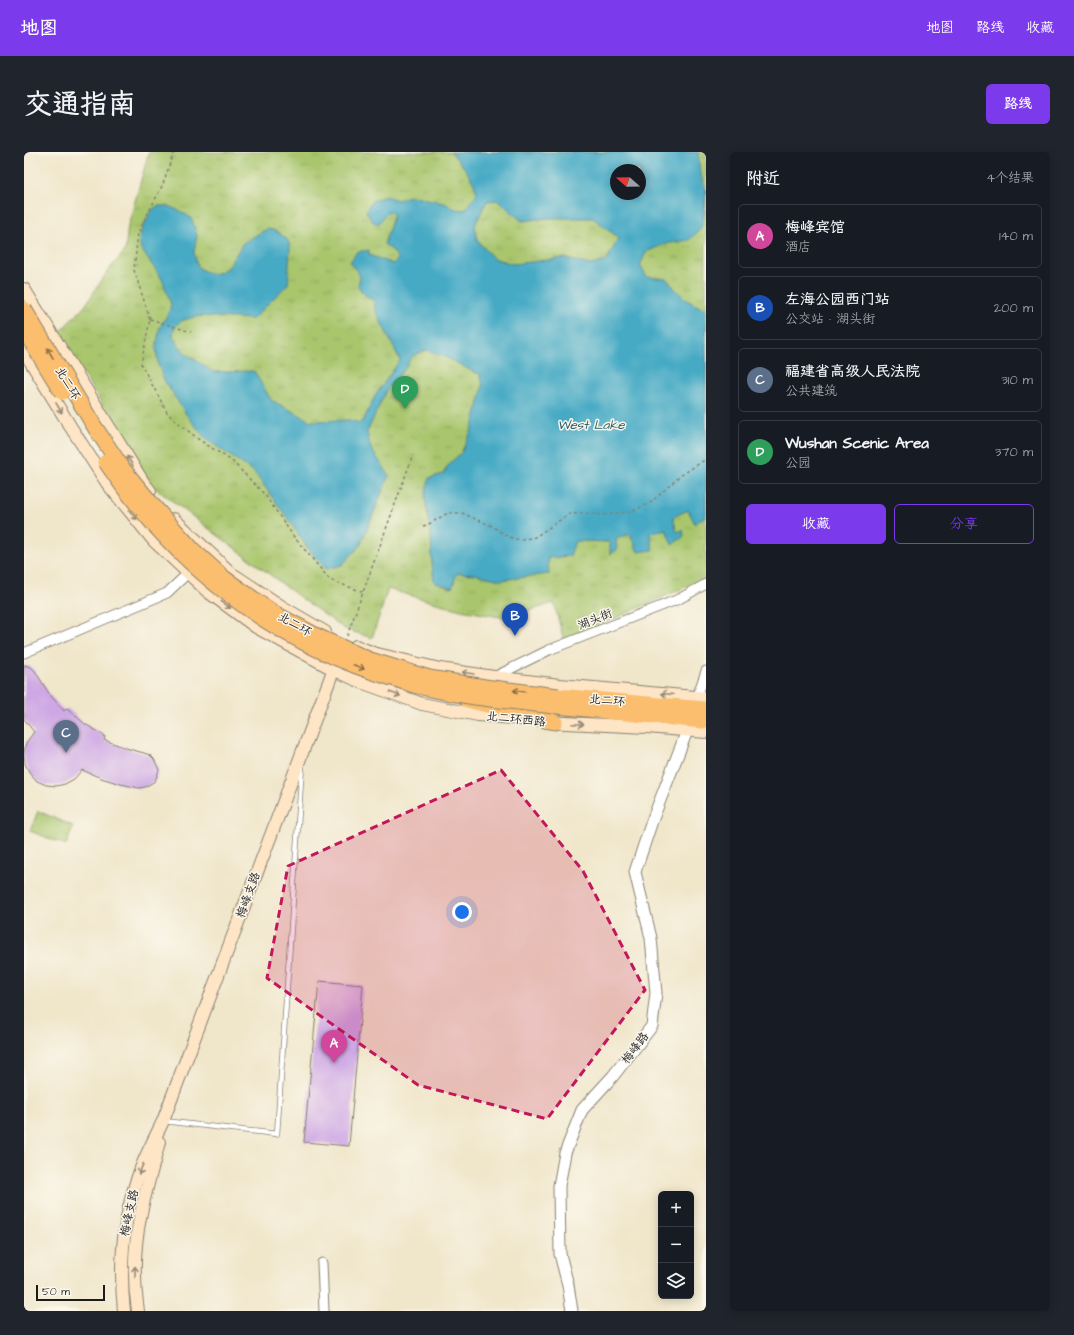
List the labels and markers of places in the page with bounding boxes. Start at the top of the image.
pin: D [392,376,418,409]
pin: B [502,603,528,636]
pin: C [53,720,79,753]
pin: A [321,1030,347,1063]

